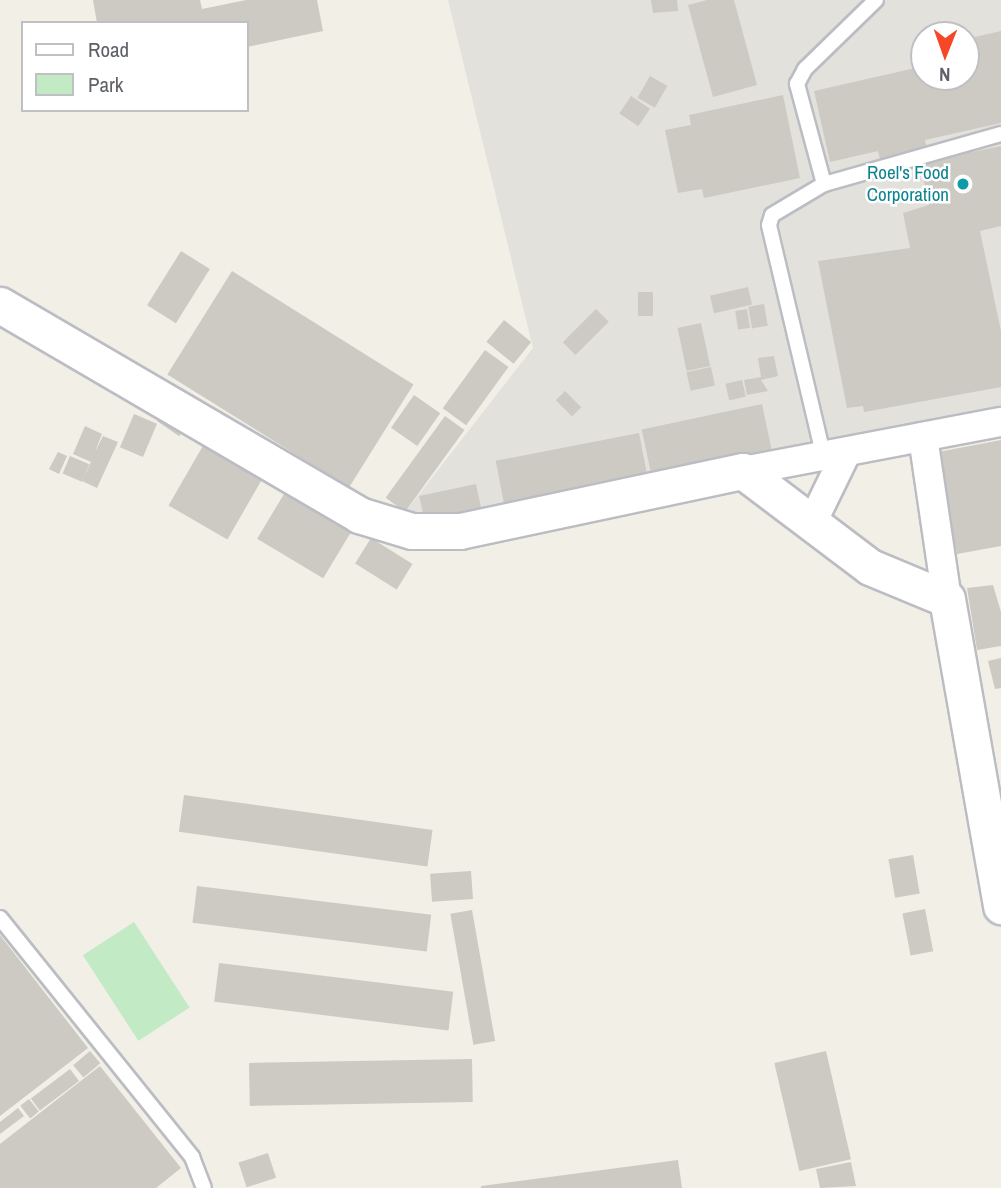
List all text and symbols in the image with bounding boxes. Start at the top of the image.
legend [21,21,248,112]
north arrow [910,21,980,91]
text: Road [88,35,129,64]
text: N [939,62,951,88]
text: Park [88,70,123,99]
place label: Roel's Food Corporation [867,162,949,206]
marker: Roel's Food Corporation [955,176,971,192]

